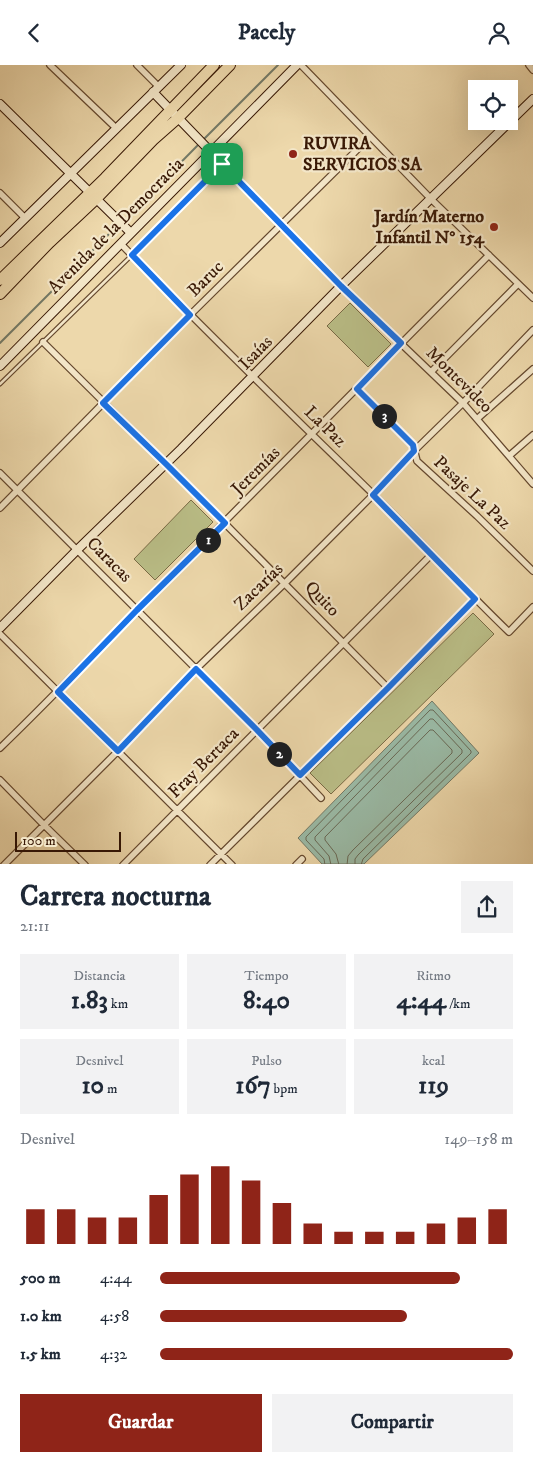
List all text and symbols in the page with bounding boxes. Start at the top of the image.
icon: back [20,19,48,47]
text: Pacely [238,19,295,46]
icon: person [485,19,513,47]
map controls [468,80,518,130]
button: locate [468,80,518,130]
place label: RUVIRA SERVICIOS SA [303,133,422,176]
pin [201,143,243,185]
marker: RUVIRA SERVICIOS SA [287,148,299,160]
icon: arrive [208,150,236,178]
street label: Avenida de la Democracia [43,153,189,299]
place label: Jardín Materno Infantil N° 154 [372,206,485,249]
marker: Jardín Materno Infantil N° 154 [488,221,500,233]
street label: Baruc [183,256,229,302]
street label: Isaías [234,331,278,375]
street label: Montevideo [421,342,497,418]
street label: La Paz [299,402,351,453]
pin: 3 [372,403,396,429]
text: 3 [382,407,387,425]
street label: Jeremías [225,442,285,502]
street label: Pasaje La Paz [429,452,515,535]
pin: 1 [196,527,220,553]
text: 1 [206,531,211,549]
street label: Caracas [82,533,136,587]
street label: Zacarías [230,558,288,616]
street label: Quito [300,577,344,622]
street label: Fray Bertaca [164,723,244,803]
pin: 2 [266,741,292,767]
text: 2 [276,745,283,763]
scale bar [15,829,121,853]
text: 100 m [22,832,56,850]
text: Carrera nocturna [20,879,211,914]
button: share [461,881,513,933]
text: 21:11 [20,916,50,936]
text: Distancia [73,967,126,985]
text: Tiempo [244,967,289,985]
text: Ritmo [416,967,451,985]
text: 1.83 [71,985,108,1016]
text: 8:40 [243,985,290,1016]
text: 4:44 [397,985,446,1016]
text: km [108,995,128,1013]
text: /km [446,995,470,1013]
text: Desnivel [76,1052,123,1070]
text: Pulso [251,1052,282,1070]
text: kcal [422,1052,445,1070]
text: 10 [81,1070,104,1101]
text: 167 [235,1070,271,1101]
text: 119 [418,1070,449,1101]
text: m [104,1080,118,1098]
text: bpm [271,1080,298,1098]
text: Desnivel [20,1129,75,1149]
text: 149–158 m [444,1129,513,1149]
text: 500 m [20,1268,61,1288]
text: 4:44 [100,1268,132,1288]
text: 1.0 km [20,1306,62,1326]
text: 4:58 [100,1306,129,1326]
text: 1.5 km [20,1344,61,1364]
text: 4:32 [100,1344,127,1364]
button: Guardar [20,1394,262,1452]
button: Compartir [272,1394,513,1452]

